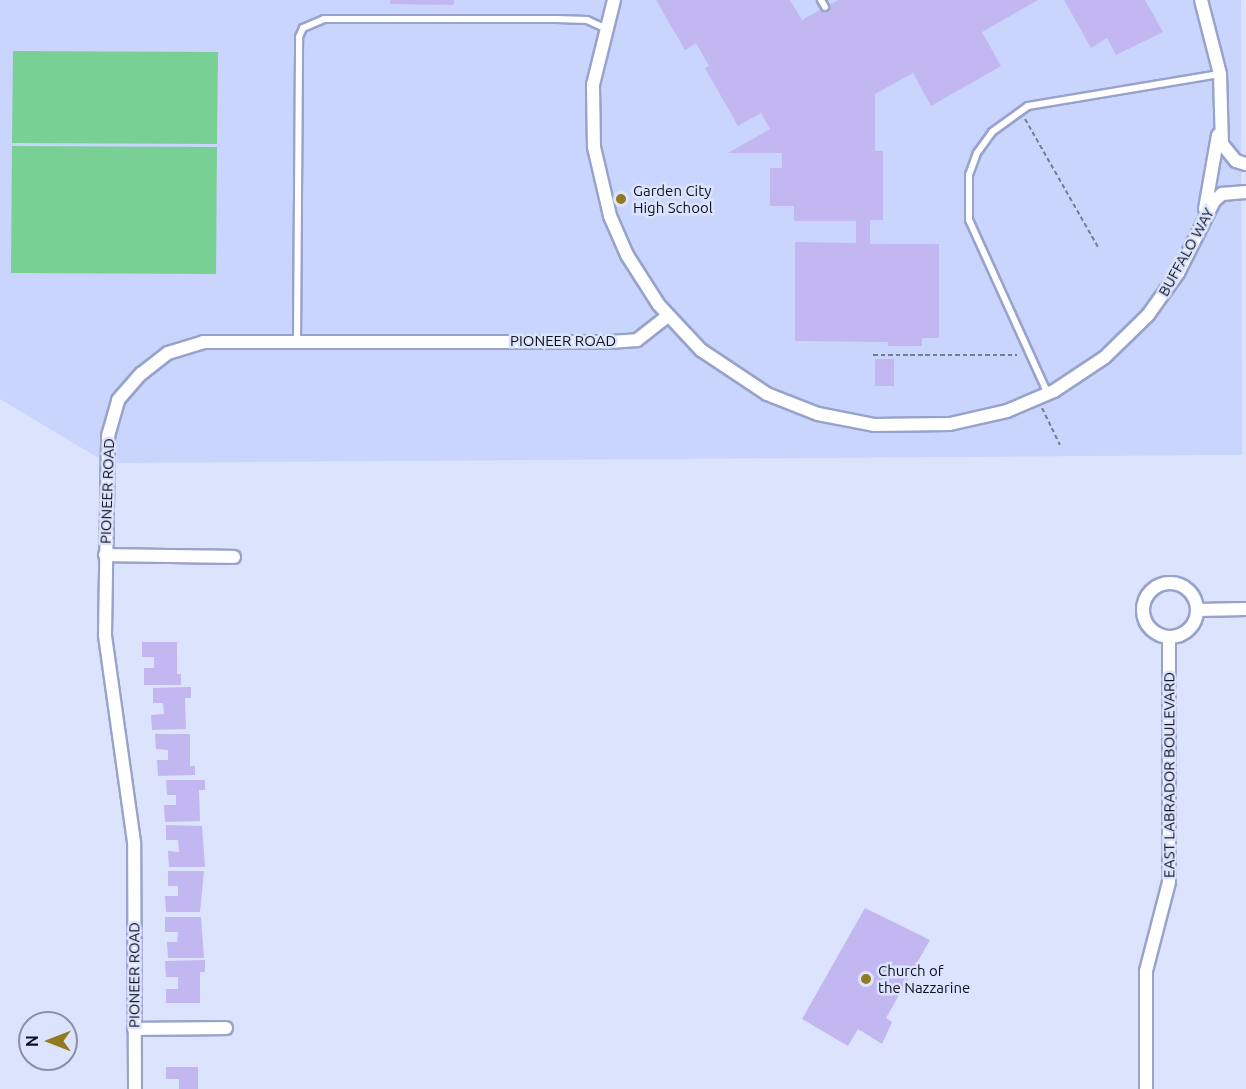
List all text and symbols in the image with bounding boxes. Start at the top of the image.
place label: Garden City High School [633,181,713,216]
marker: Garden City High School [614,192,628,206]
street label: BUFFALO WAY [1154,205,1218,299]
street label: PIONEER ROAD [510,332,616,350]
street label: PIONEER ROAD [96,438,118,544]
street label: EAST LABRADOR BOULEVARD [1160,672,1178,878]
street label: PIONEER ROAD [125,922,143,1028]
place label: Church of the Nazzarine [878,961,970,996]
marker: Church of the Nazzarine [859,972,873,986]
north arrow [18,1011,78,1071]
text: N [23,1035,41,1047]

